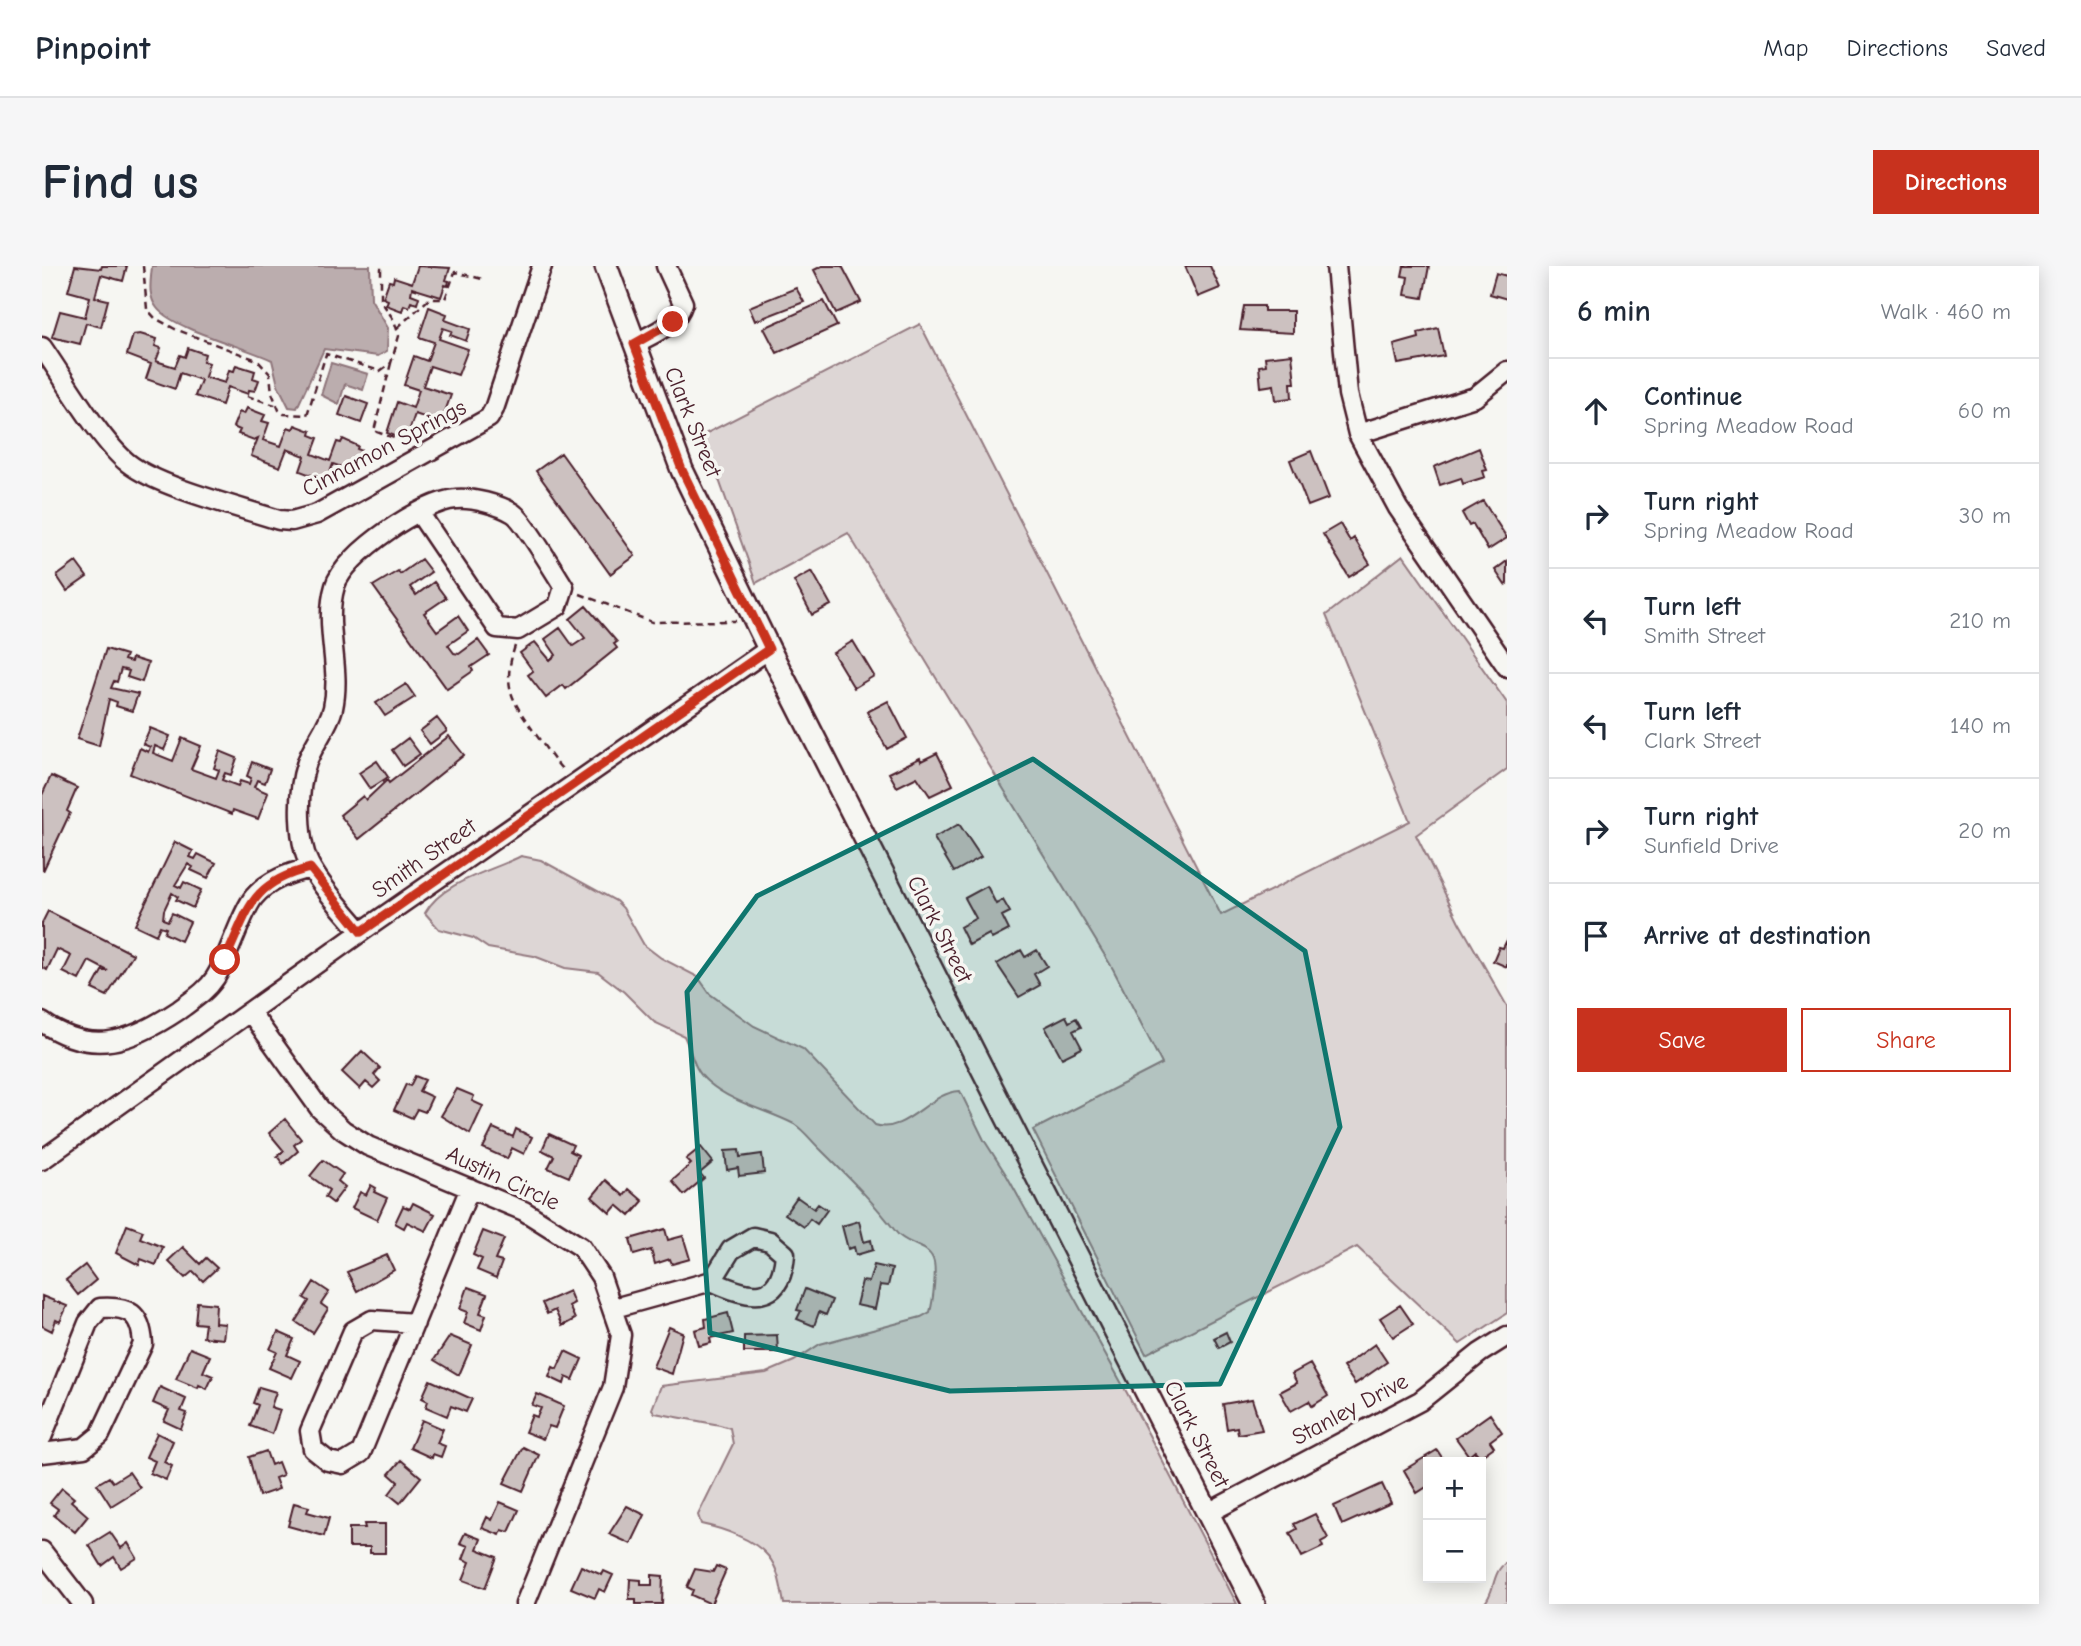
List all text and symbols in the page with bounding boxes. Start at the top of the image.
text: Pinpoint [35,29,150,67]
text: Map [1763,34,1809,62]
text: Directions [1847,34,1948,62]
text: Saved [1986,34,2046,62]
button: Directions [1873,150,2039,214]
text: Find us [42,154,198,210]
text: 6 min [1577,294,1651,329]
text: Walk · 460 m [1881,298,2011,325]
route end [657,306,688,337]
street label: Clark Street [659,363,728,482]
text: Continue [1644,382,1742,412]
icon: ahead [1577,392,1615,430]
street label: Cinnamon Springs [297,393,471,503]
text: 60 m [1958,397,2011,424]
text: Spring Meadow Road [1644,412,1854,439]
text: Turn right [1644,487,1758,517]
icon: right [1577,497,1615,535]
text: 30 m [1959,502,2011,529]
text: Spring Meadow Road [1644,517,1854,544]
text: Turn left [1644,592,1741,622]
icon: left [1577,602,1615,640]
text: 210 m [1949,607,2011,634]
text: Smith Street [1644,622,1765,649]
text: Turn left [1644,697,1741,727]
icon: left [1577,707,1615,745]
text: 140 m [1950,712,2011,739]
text: Clark Street [1644,727,1761,754]
text: Turn right [1644,802,1758,832]
street label: Smith Street [367,811,483,904]
icon: right [1577,812,1615,850]
text: 20 m [1958,817,2011,844]
text: Sunfield Drive [1644,832,1779,859]
street label: Clark Street [902,871,979,988]
icon: arrive [1577,917,1615,955]
text: Arrive at destination [1644,921,1871,951]
route start [209,944,240,975]
button: Save [1577,1008,1787,1072]
button: Share [1801,1008,2011,1072]
street label: Austin Circle [442,1140,564,1216]
street label: Stanley Drive [1287,1367,1413,1451]
street label: Clark Street [1159,1376,1236,1493]
map controls [1423,1457,1486,1583]
button: + [1423,1457,1486,1520]
button: − [1423,1520,1486,1583]

